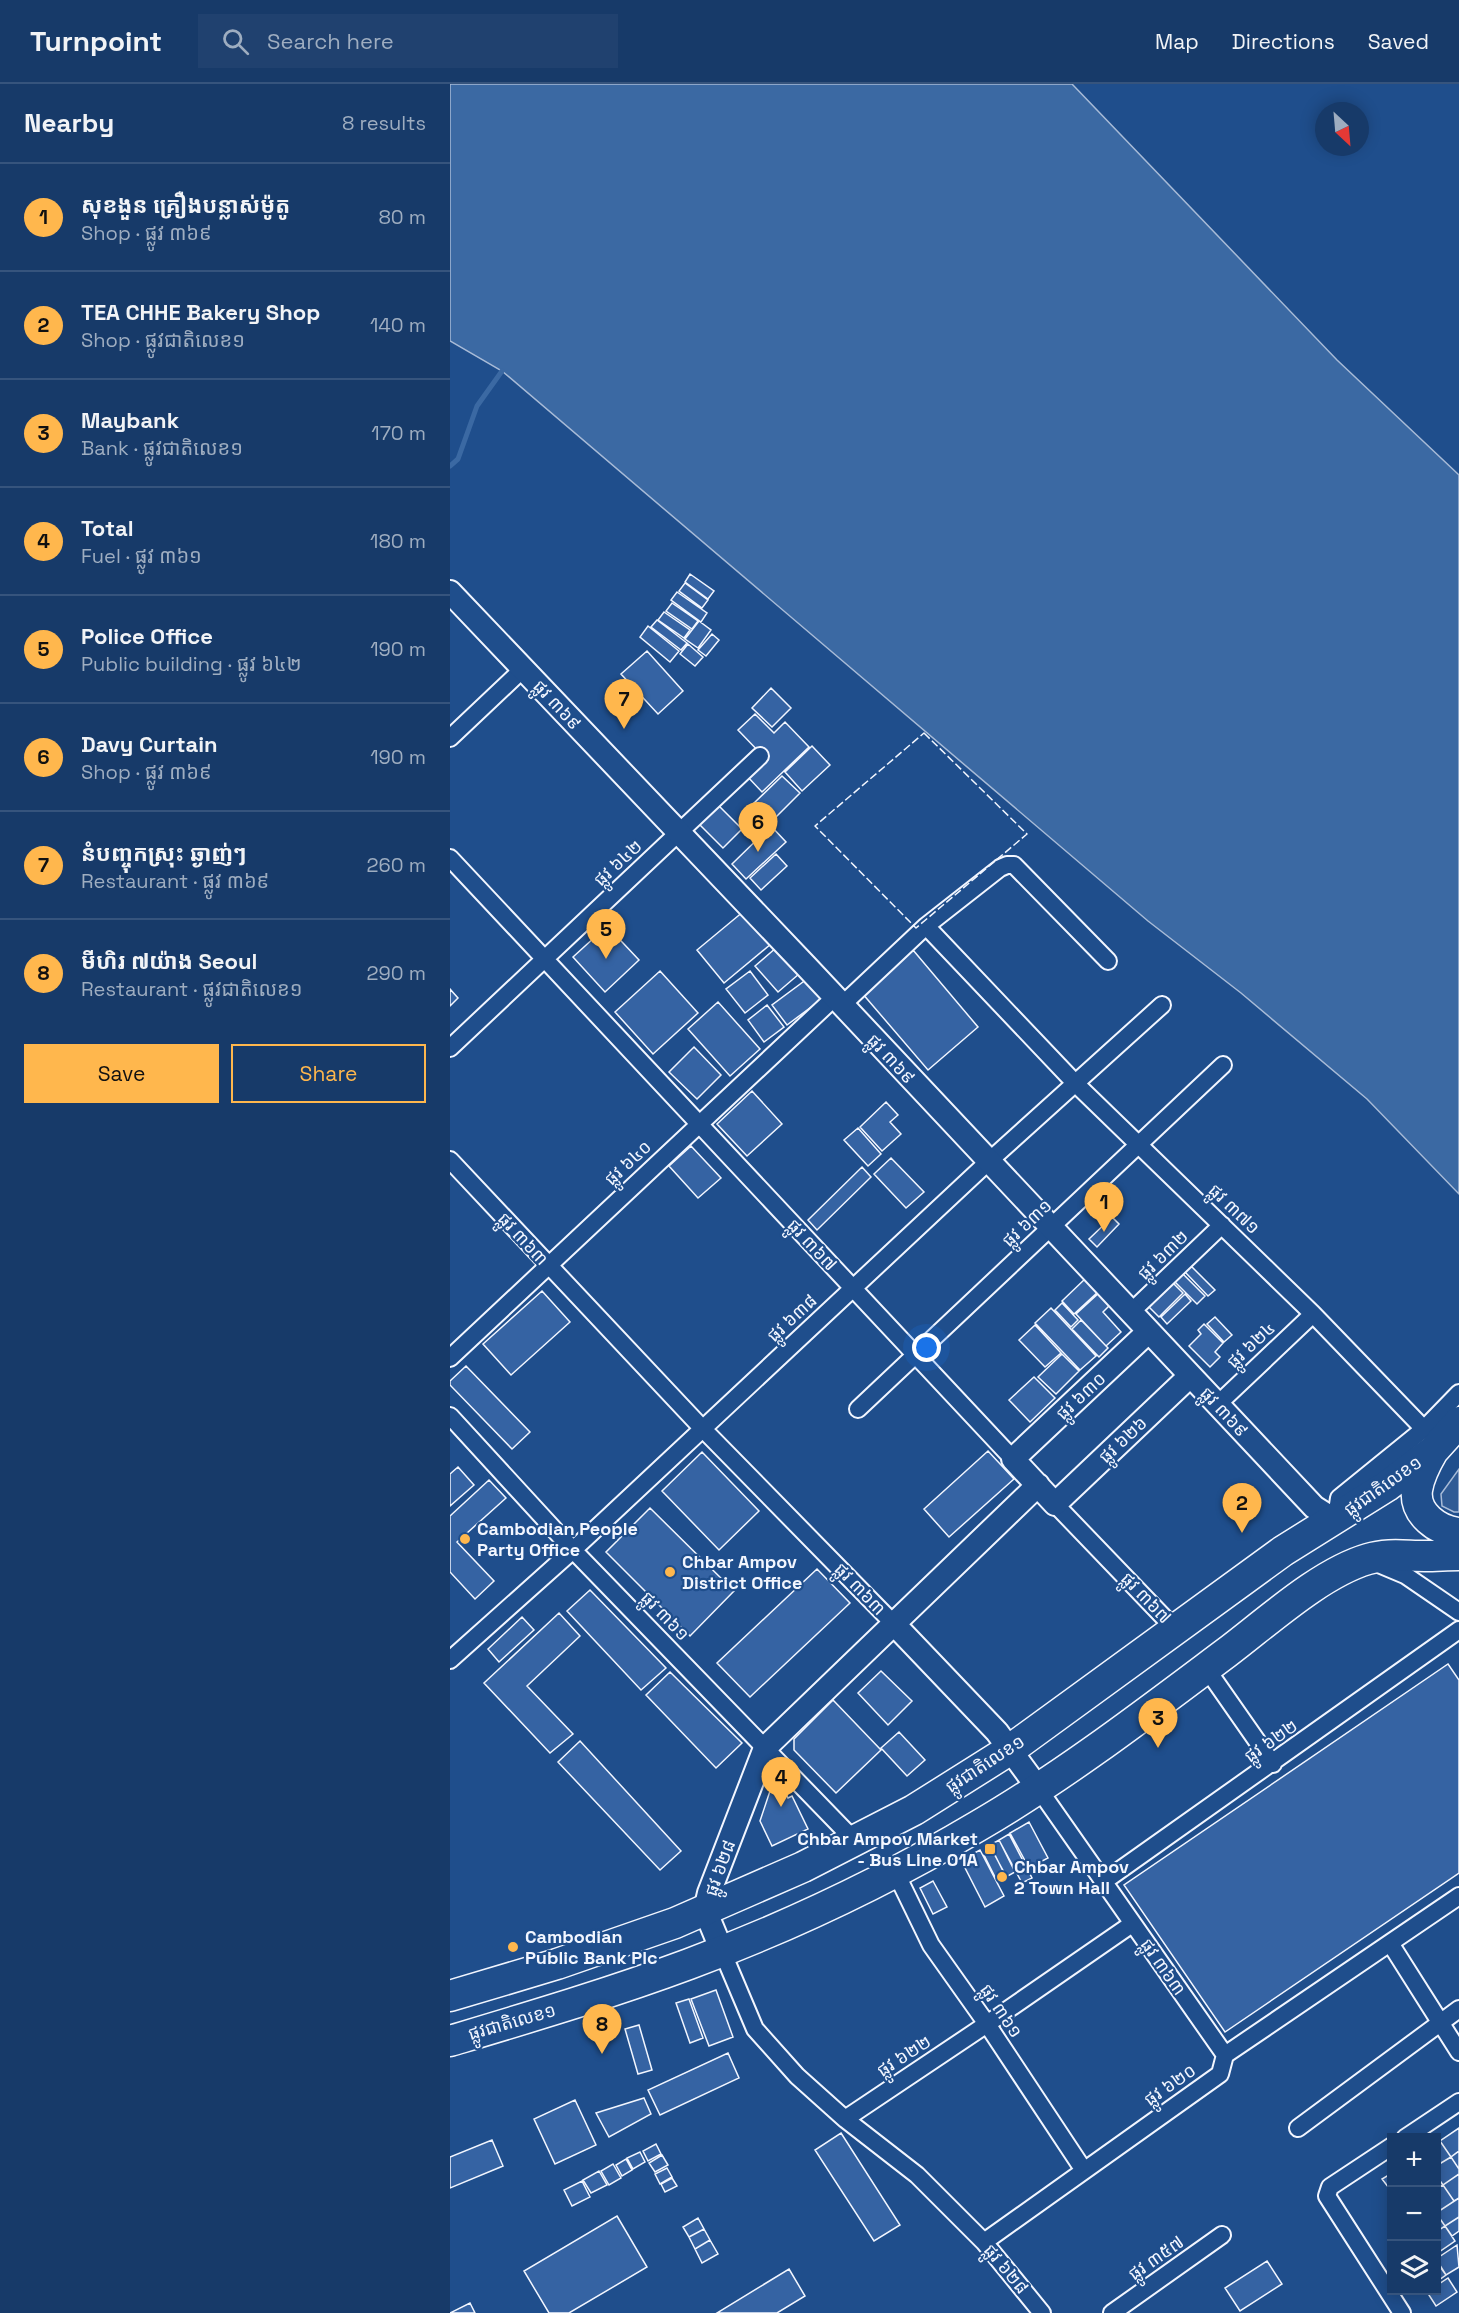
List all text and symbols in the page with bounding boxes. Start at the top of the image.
search box [198,14,618,68]
text: Turnpoint [30,23,162,59]
icon: search [219,25,252,58]
text: Search here [267,27,394,55]
text: Map [1155,28,1199,55]
text: Directions [1232,28,1335,55]
text: Saved [1368,28,1429,55]
north arrow [1315,102,1369,156]
text: Nearby [24,106,114,140]
text: 8 results [342,110,426,136]
text: សុខងួន គ្រឿងបន្លាស់ម៉ូតូ [81,191,290,219]
text: 1 [39,204,48,230]
text: 80 m [378,204,426,230]
text: Shop · ផ្លូវ ៣៦៩ [81,220,212,246]
text: TEA CHHE Bakery Shop [81,298,320,326]
text: 2 [38,312,49,338]
text: 140 m [370,312,426,338]
text: Shop · ផ្លូវជាតិលេខ១ [81,327,245,353]
text: Maybank [81,406,179,434]
text: 3 [37,420,50,446]
text: 170 m [371,420,426,446]
text: Bank · ផ្លូវជាតិលេខ១ [81,435,243,461]
text: Total [81,514,134,542]
text: 4 [37,528,50,554]
text: 180 m [370,528,426,554]
text: Fuel · ផ្លូវ ៣៦១ [81,543,202,569]
text: Police Office [81,622,213,650]
text: 5 [38,636,50,662]
text: 190 m [370,636,426,662]
text: Public building · ផ្លូវ ៦៤២ [81,651,302,677]
street label: ផ្លូវ ៣៦៩ [524,675,586,738]
pin: 7 [604,680,644,729]
text: Davy Curtain [81,730,218,758]
text: 6 [37,744,50,770]
text: 190 m [370,744,426,770]
text: Shop · ផ្លូវ ៣៦៩ [81,759,212,785]
pin: 6 [738,802,778,852]
street label: ផ្លូវ ៦៤២ [588,834,650,895]
text: នំបញ្ចុកស្រុះ ឆ្ងាញ់ៗ [81,839,246,867]
text: 7 [38,852,49,878]
text: 260 m [367,852,426,878]
text: Restaurant · ផ្លូវ ៣៦៩ [81,868,269,894]
pin: 5 [586,910,626,959]
text: មីហិរ ៧យ៉ាង Seoul [81,947,257,975]
text: 8 [38,960,50,986]
text: 290 m [367,960,426,986]
text: Restaurant · ផ្លូវជាតិលេខ១ [81,976,302,1002]
street label: ផ្លូវ ៣៦៩ [858,1029,920,1092]
button: Save [24,1044,219,1103]
button: Share [231,1044,426,1103]
street label: ផ្លូវ ៦៤០ [599,1135,660,1194]
street label: ផ្លូវ ៣៧១ [1200,1179,1265,1243]
pin: 1 [1084,1182,1124,1232]
street label: ផ្លូវ ៦៣១ [997,1194,1060,1256]
street label: ផ្លូវ ៣៦៣ [489,1207,554,1274]
street label: ផ្លូវ ៣៦៧ [779,1214,842,1279]
street label: ផ្លូវ ៦៣២ [1132,1225,1197,1288]
street label: ផ្លូវ ៦៣៨ [762,1289,825,1351]
street label: ផ្លូវ ៦២៤ [1221,1316,1283,1377]
your location [912,1333,941,1362]
street label: ផ្លូវ ៦៣០ [1051,1367,1114,1429]
street label: ផ្លូវ ៣៦៩ [1191,1382,1253,1445]
street label: ផ្លូវ ៦២៦ [1093,1411,1155,1472]
street label: ផ្លូវជាតិលេខ១ [1339,1450,1429,1525]
pin: 2 [1222,1484,1262,1533]
place label: Cambodian People Party Office [477,1517,638,1561]
marker: Cambodian People Party Office [458,1532,472,1546]
place label: Chbar Ampov District Office [682,1550,802,1594]
street label: ផ្លូវ ៣៦៣ [826,1558,891,1623]
marker: Chbar Ampov District Office [663,1565,677,1579]
street label: ផ្លូវ ៣៦៧ [1112,1567,1176,1632]
street label: ផ្លូវ ៣៦១ [632,1586,695,1649]
pin: 3 [1138,1698,1178,1748]
street label: ផ្លូវ ៦២២ [1239,1714,1305,1772]
street label: ផ្លូវជាតិលេខ១ [941,1729,1032,1802]
pin: 4 [762,1758,800,1807]
place label: Chbar Ampov Market - Bus Line 01A [797,1827,979,1871]
street label: ផ្លូវ ៦២៨ [699,1836,745,1901]
marker: Chbar Ampov Market - Bus Line 01A [983,1842,997,1856]
place label: Chbar Ampov 2 Town Hall [1014,1855,1129,1899]
marker: Chbar Ampov 2 Town Hall [995,1870,1009,1884]
place label: Cambodian Public Bank Plc [525,1925,658,1969]
street label: ផ្លូវ ៣៦៣ [1131,1934,1191,2003]
marker: Cambodian Public Bank Plc [506,1940,520,1954]
street label: ផ្លូវ ៣៦១ [971,1979,1028,2045]
street label: ផ្លូវជាតិលេខ១ [465,1998,560,2050]
pin: 8 [582,2004,622,2054]
street label: ផ្លូវ ៦២២ [872,2029,938,2086]
street label: ផ្លូវ ៦២០ [1139,2058,1203,2115]
map controls [1387,2133,1441,2295]
button: + [1387,2133,1441,2187]
button: − [1387,2187,1441,2241]
street label: ផ្លូវ ៣៥៧ [1123,2230,1191,2289]
street label: ផ្លូវ ៦២៨ [975,2239,1034,2302]
button: layers [1387,2241,1441,2295]

